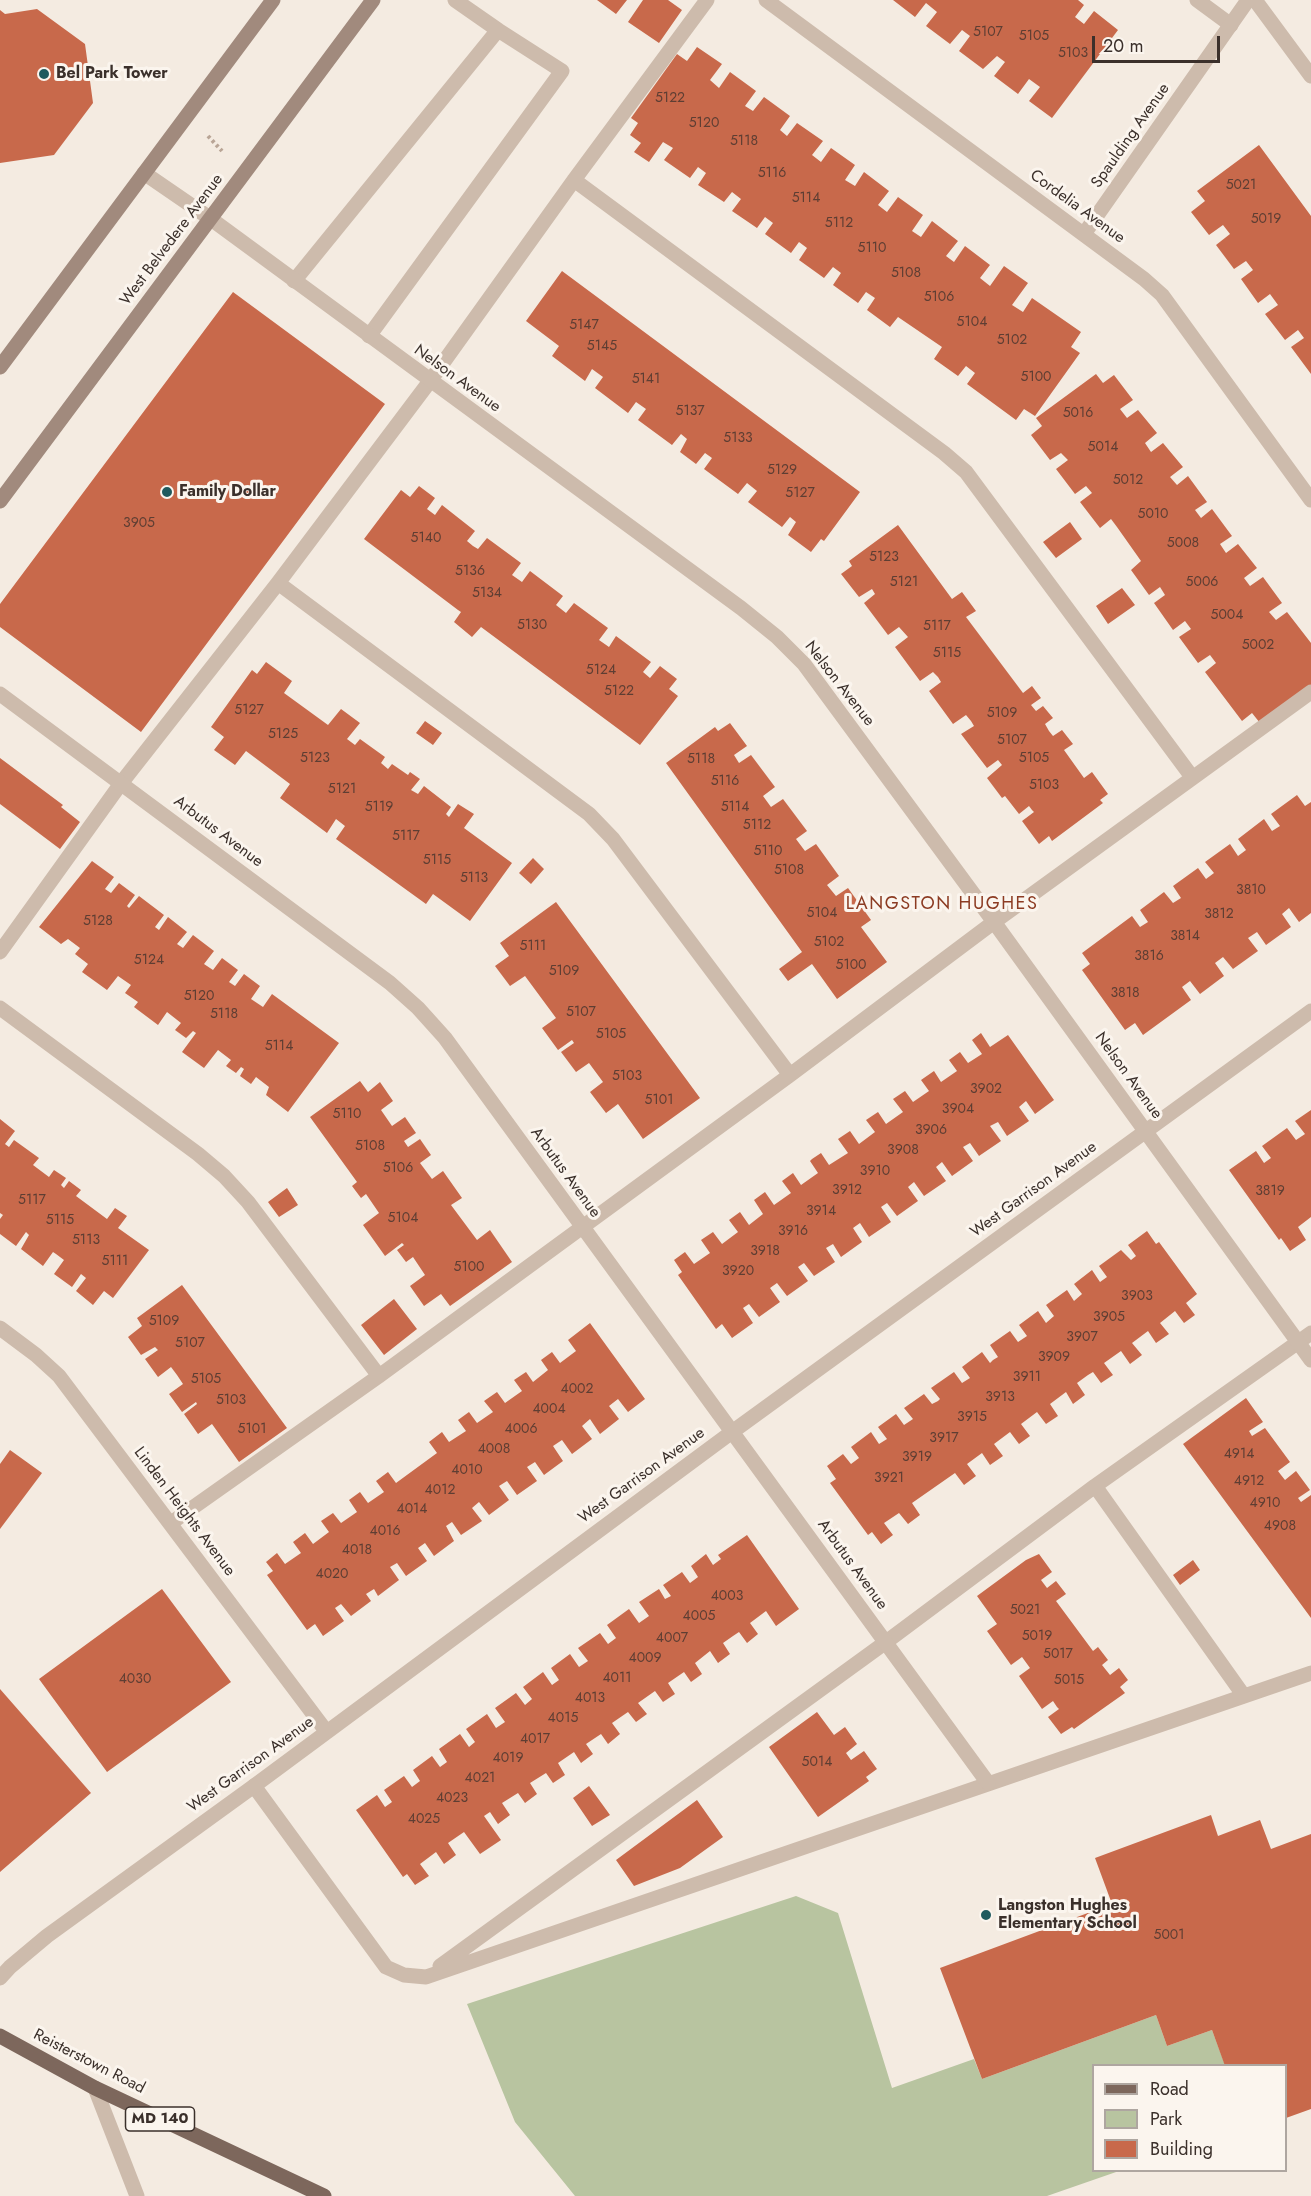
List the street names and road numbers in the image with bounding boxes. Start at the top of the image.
street label: Spaulding Avenue [1088,80,1174,192]
street label: Cordelia Avenue [1026,166,1128,248]
street label: West Belvedere Avenue [116,171,228,309]
street label: Nelson Avenue [410,341,504,417]
street label: Nelson Avenue [800,638,878,730]
street label: Arbutus Avenue [170,792,266,872]
street label: Nelson Avenue [1090,1029,1166,1123]
street label: Arbutus Avenue [526,1124,604,1222]
street label: West Garrison Avenue [967,1138,1101,1242]
street label: West Garrison Avenue [575,1424,709,1528]
street label: Linden Heights Avenue [129,1444,239,1580]
street label: Arbutus Avenue [813,1516,891,1614]
street label: West Garrison Avenue [184,1713,318,1817]
street label: Reisterstown Road [30,2026,148,2098]
road number: MD 140 [126,2107,195,2131]

